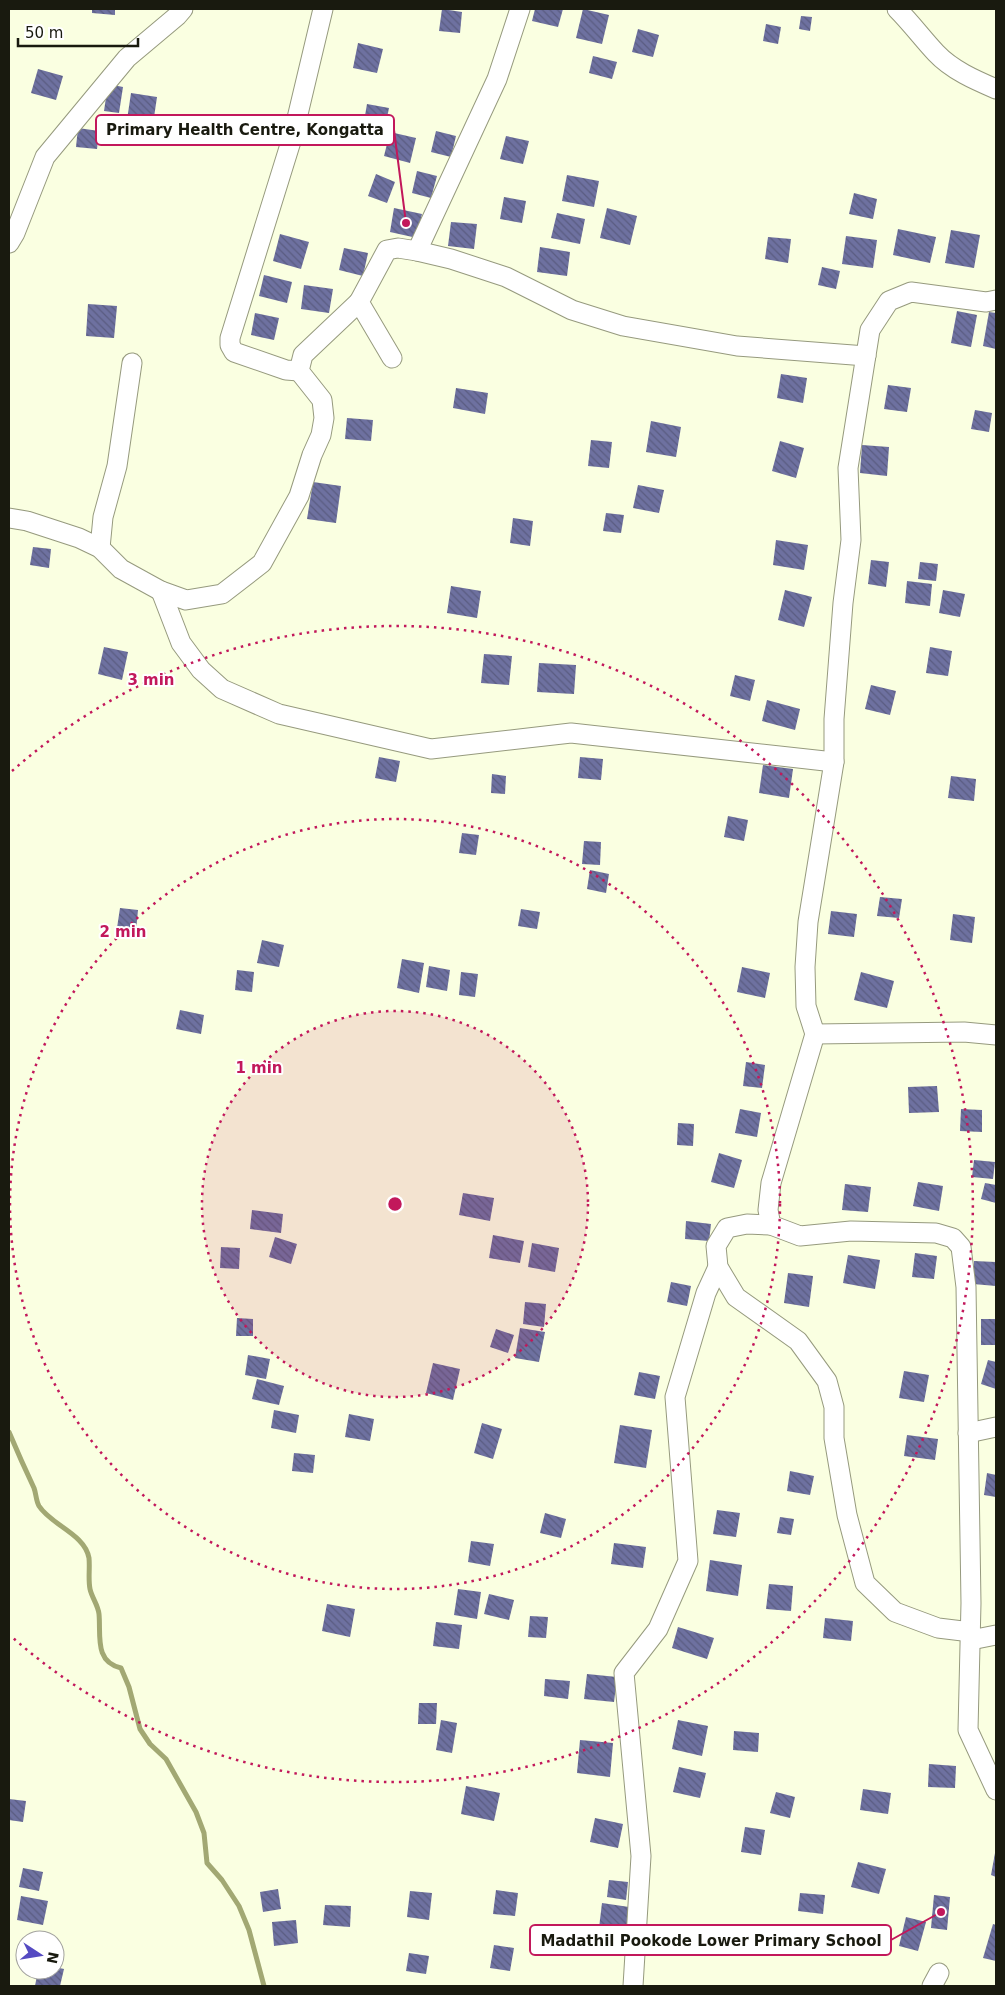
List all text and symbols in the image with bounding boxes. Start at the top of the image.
scale bar [18,15,138,47]
text: 50 m [25,24,63,42]
callout: Primary Health Centre, Kongatta [96,115,394,145]
text: Primary Health Centre, Kongatta [106,121,384,139]
text: 3 min [127,671,175,689]
text: 2 min [99,923,147,941]
text: 1 min [235,1059,283,1077]
centre of rings [386,1195,404,1213]
callout: Madathil Pookode Lower Primary School [530,1925,891,1955]
north arrow [15,1930,65,1980]
text: Madathil Pookode Lower Primary School [540,1932,882,1950]
text: N [44,1950,62,1965]

